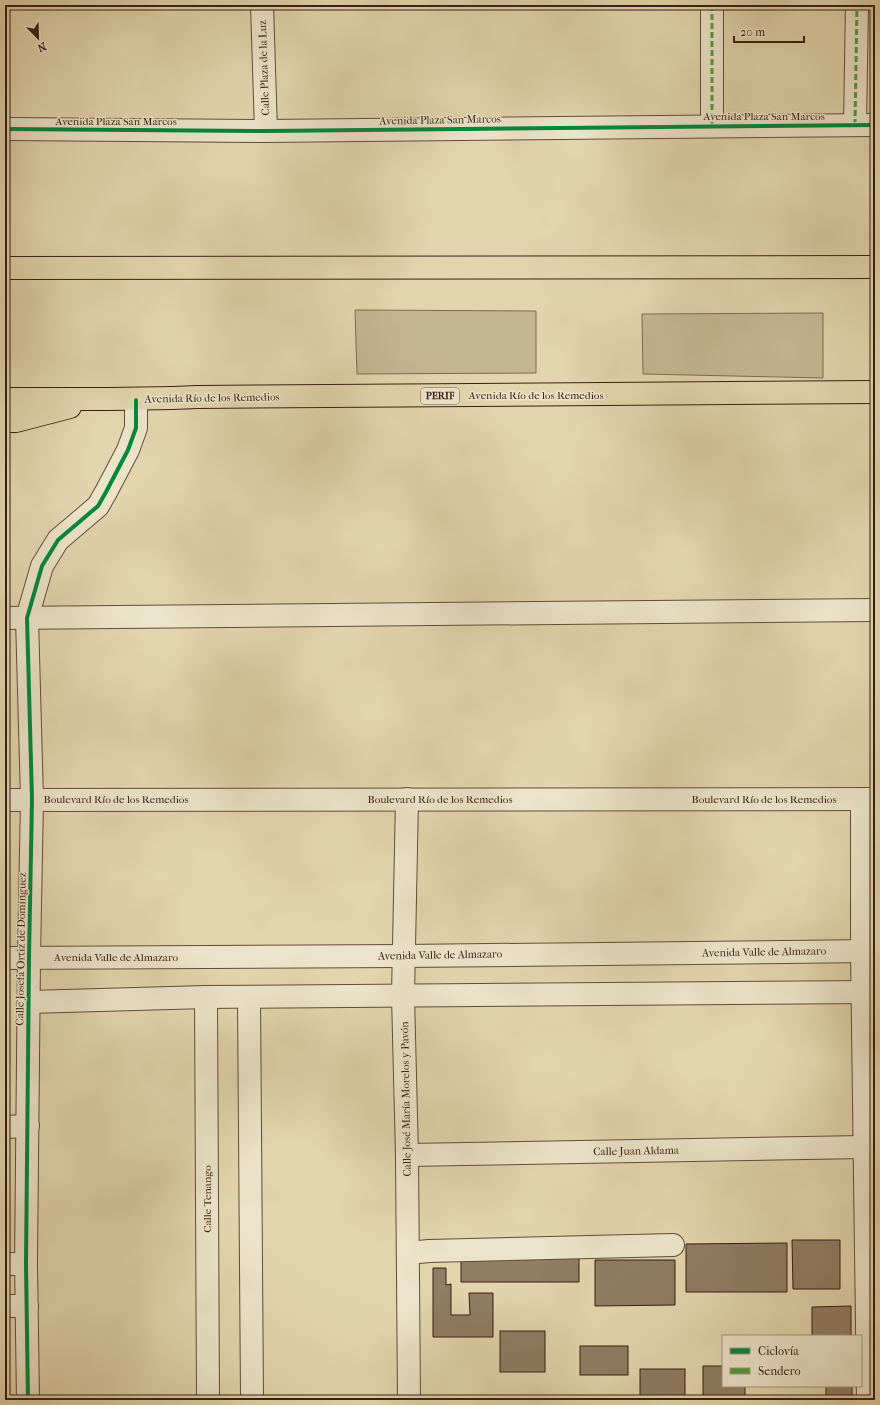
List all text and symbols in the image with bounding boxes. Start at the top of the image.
north arrow [18,18,58,58]
scale bar [734,18,804,44]
street label: Calle Plaza de la Luz [256,20,272,116]
text: 20 m [740,25,765,39]
text: N [35,39,48,55]
street label: Avenida Plaza San Marcos [702,110,825,123]
street label: Avenida Plaza San Marcos [378,112,501,128]
street label: Avenida Plaza San Marcos [54,115,177,128]
road number: PERIF [421,388,459,404]
street label: Avenida Río de los Remedios [467,389,604,402]
street label: Avenida Río de los Remedios [143,390,280,406]
street label: Boulevard Río de los Remedios [44,793,188,806]
street label: Boulevard Río de los Remedios [368,793,512,806]
street label: Boulevard Río de los Remedios [692,793,836,806]
street label: Calle Josefa Ortiz de Domínguez [13,872,29,1026]
street label: Avenida Valle de Almazaro [701,944,827,960]
street label: Avenida Valle de Almazaro [377,947,503,963]
street label: Avenida Valle de Almazaro [53,951,179,964]
street label: Calle José María Morelos y Pavón [398,1021,414,1177]
street label: Calle Juan Aldama [593,1144,680,1158]
street label: Calle Tenango [201,1165,214,1233]
legend [722,1335,862,1387]
text: Ciclovía [758,1344,799,1358]
text: Sendero [758,1364,801,1378]

